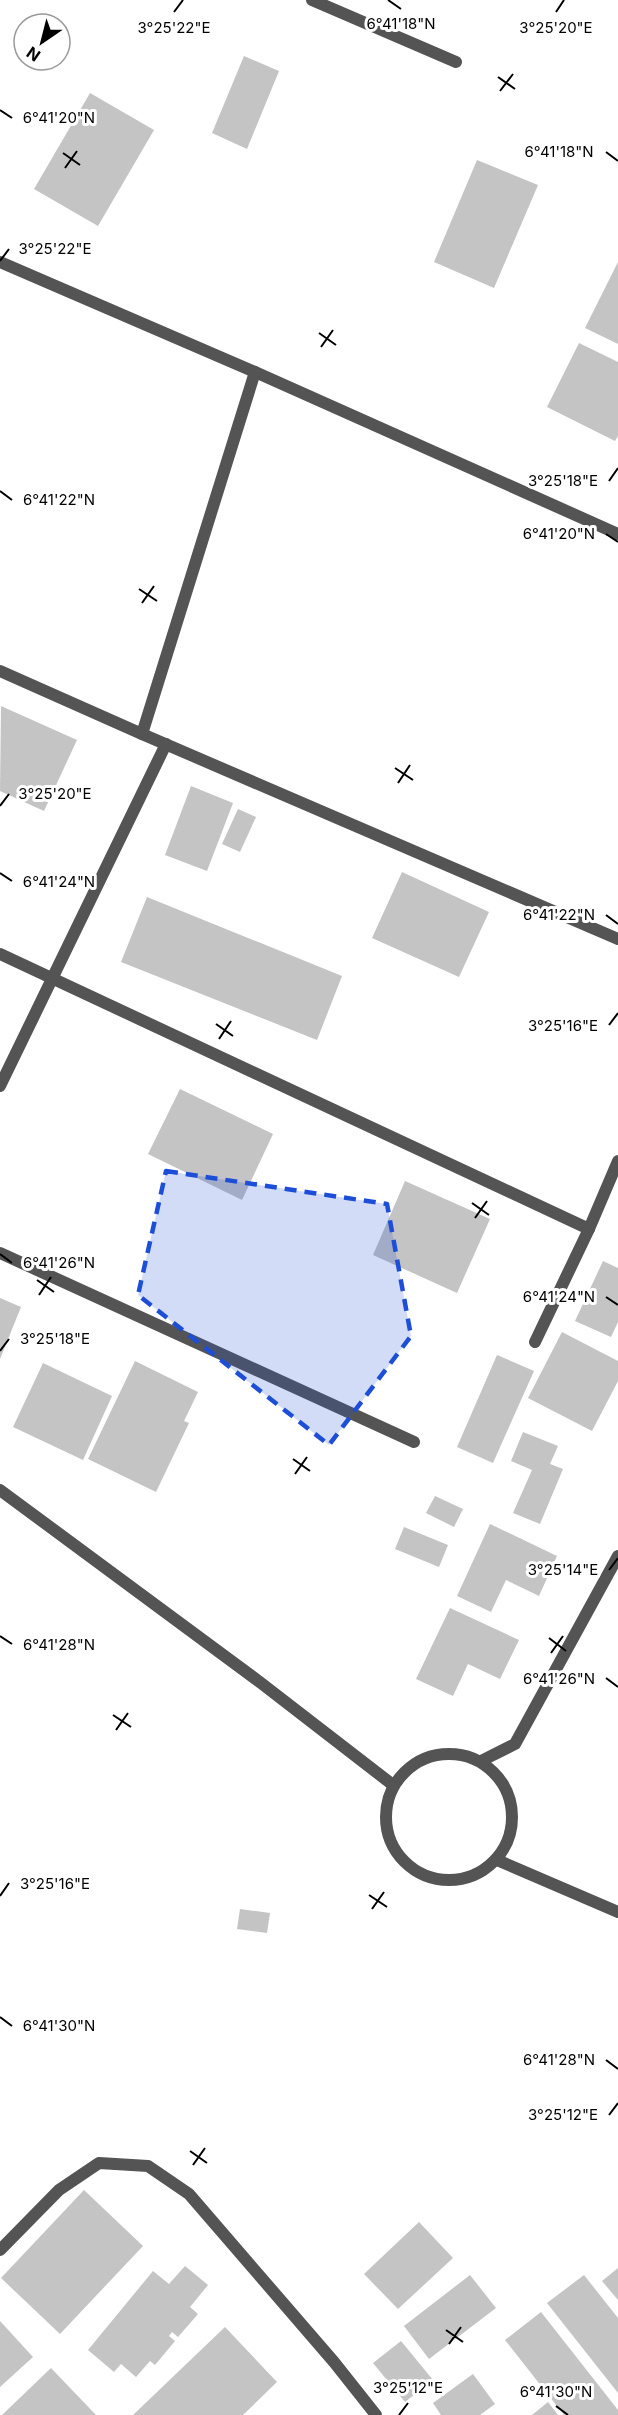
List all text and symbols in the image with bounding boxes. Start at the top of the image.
north arrow [12,12,72,72]
text: 6°41'18"N [366,14,436,33]
text: 3°25'22"E [138,18,210,37]
text: 3°25'20"E [519,18,593,37]
text: N [23,43,44,66]
text: 6°41'20"N [23,108,95,127]
text: 6°41'18"N [524,142,594,161]
text: 3°25'22"E [19,239,91,258]
text: 3°25'18"E [528,471,598,490]
text: 6°41'22"N [23,490,95,509]
text: 6°41'20"N [523,524,595,543]
text: 3°25'20"E [18,784,92,803]
text: 6°41'24"N [23,872,95,891]
text: 6°41'22"N [523,905,595,924]
text: 3°25'16"E [528,1016,598,1035]
text: 6°41'26"N [23,1253,95,1272]
text: 6°41'24"N [523,1287,595,1306]
text: 3°25'18"E [20,1329,90,1348]
text: 3°25'14"E [528,1560,598,1579]
text: 6°41'28"N [23,1635,95,1654]
text: 6°41'26"N [523,1669,595,1688]
text: 3°25'16"E [20,1874,90,1893]
text: 6°41'30"N [23,2016,95,2035]
text: 6°41'28"N [523,2050,595,2069]
text: 3°25'12"E [528,2105,598,2124]
text: 3°25'12"E [373,2378,443,2397]
text: 6°41'30"N [520,2382,592,2401]

